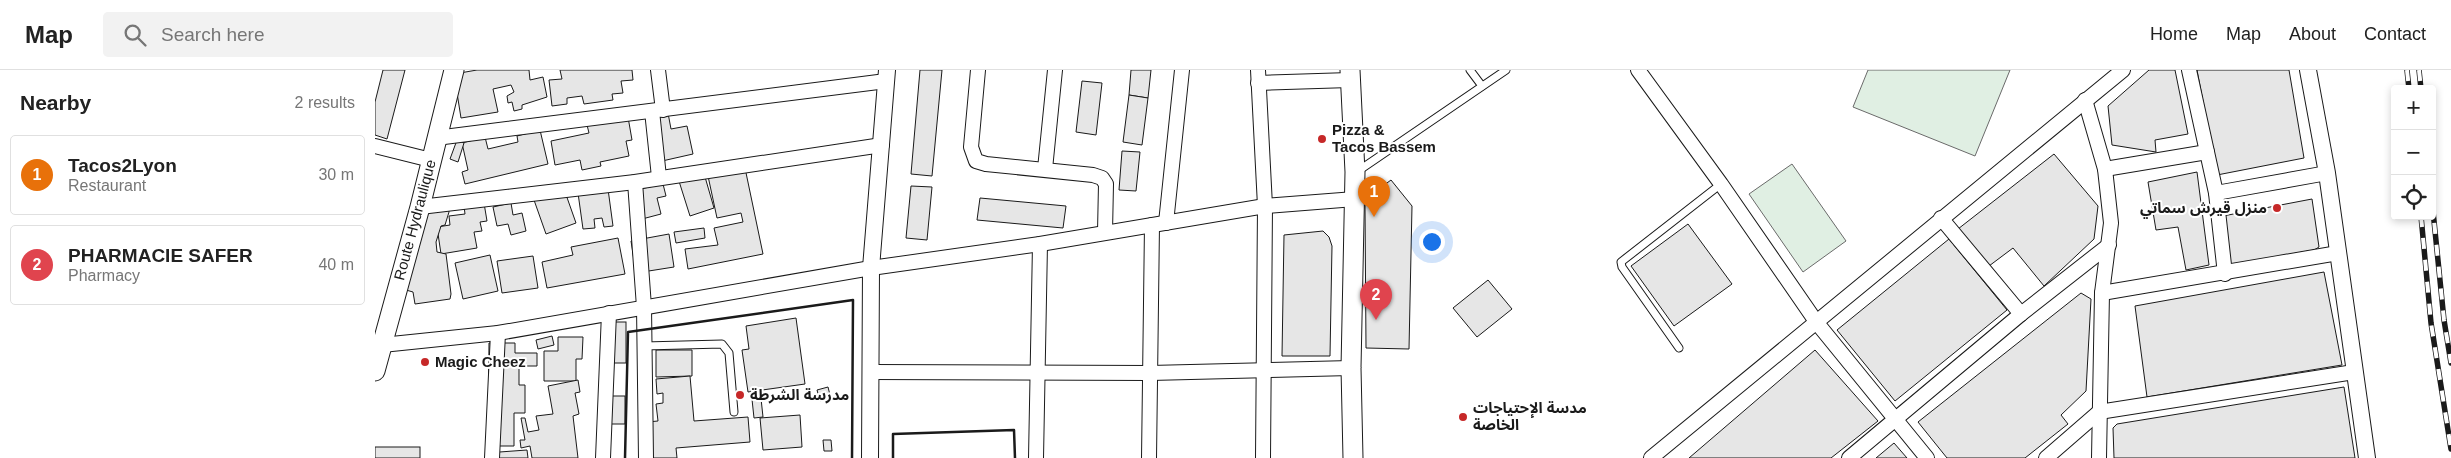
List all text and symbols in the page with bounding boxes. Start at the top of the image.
search box [103,12,453,57]
text: Map [25,21,73,48]
icon: search [121,21,149,49]
text: Search here [161,24,265,45]
text: Home [2150,24,2198,44]
text: Map [2226,24,2261,44]
text: About [2289,24,2336,44]
text: Contact [2364,24,2426,44]
map controls [2391,85,2436,220]
button: + [2391,85,2436,130]
text: Nearby [20,91,91,114]
text: 2 results [295,94,355,111]
place label: Pizza & Tacos Bassem [1332,121,1436,155]
button: − [2391,130,2436,175]
marker: Pizza & Tacos Bassem [1316,133,1328,145]
text: Tacos2Lyon [68,155,177,176]
street label: Route Hydraulique [390,158,439,282]
text: 1 [33,166,41,183]
text: 30 m [318,166,354,183]
button: locate [2391,175,2436,220]
pin: 1 [1358,176,1390,217]
text: Restaurant [68,177,146,194]
place label: منزل قيرش سماتي [2140,199,2267,219]
marker: منزل قيرش سماتي [2271,202,2283,214]
your location [1419,229,1445,255]
text: PHARMACIE SAFER [68,245,253,266]
text: 2 [33,256,41,273]
text: 40 m [318,256,354,273]
text: Pharmacy [68,267,140,284]
pin: 2 [1360,279,1392,320]
place label: Magic Cheez [435,353,526,370]
marker: Magic Cheez [419,356,431,368]
place label: مدرسة الشرطة [750,386,849,404]
marker: مدرسة الشرطة [734,389,746,401]
place label: مدسة الإحتياجات الخاصة [1473,399,1587,433]
marker: مدسة الإحتياجات الخاصة [1457,411,1469,423]

